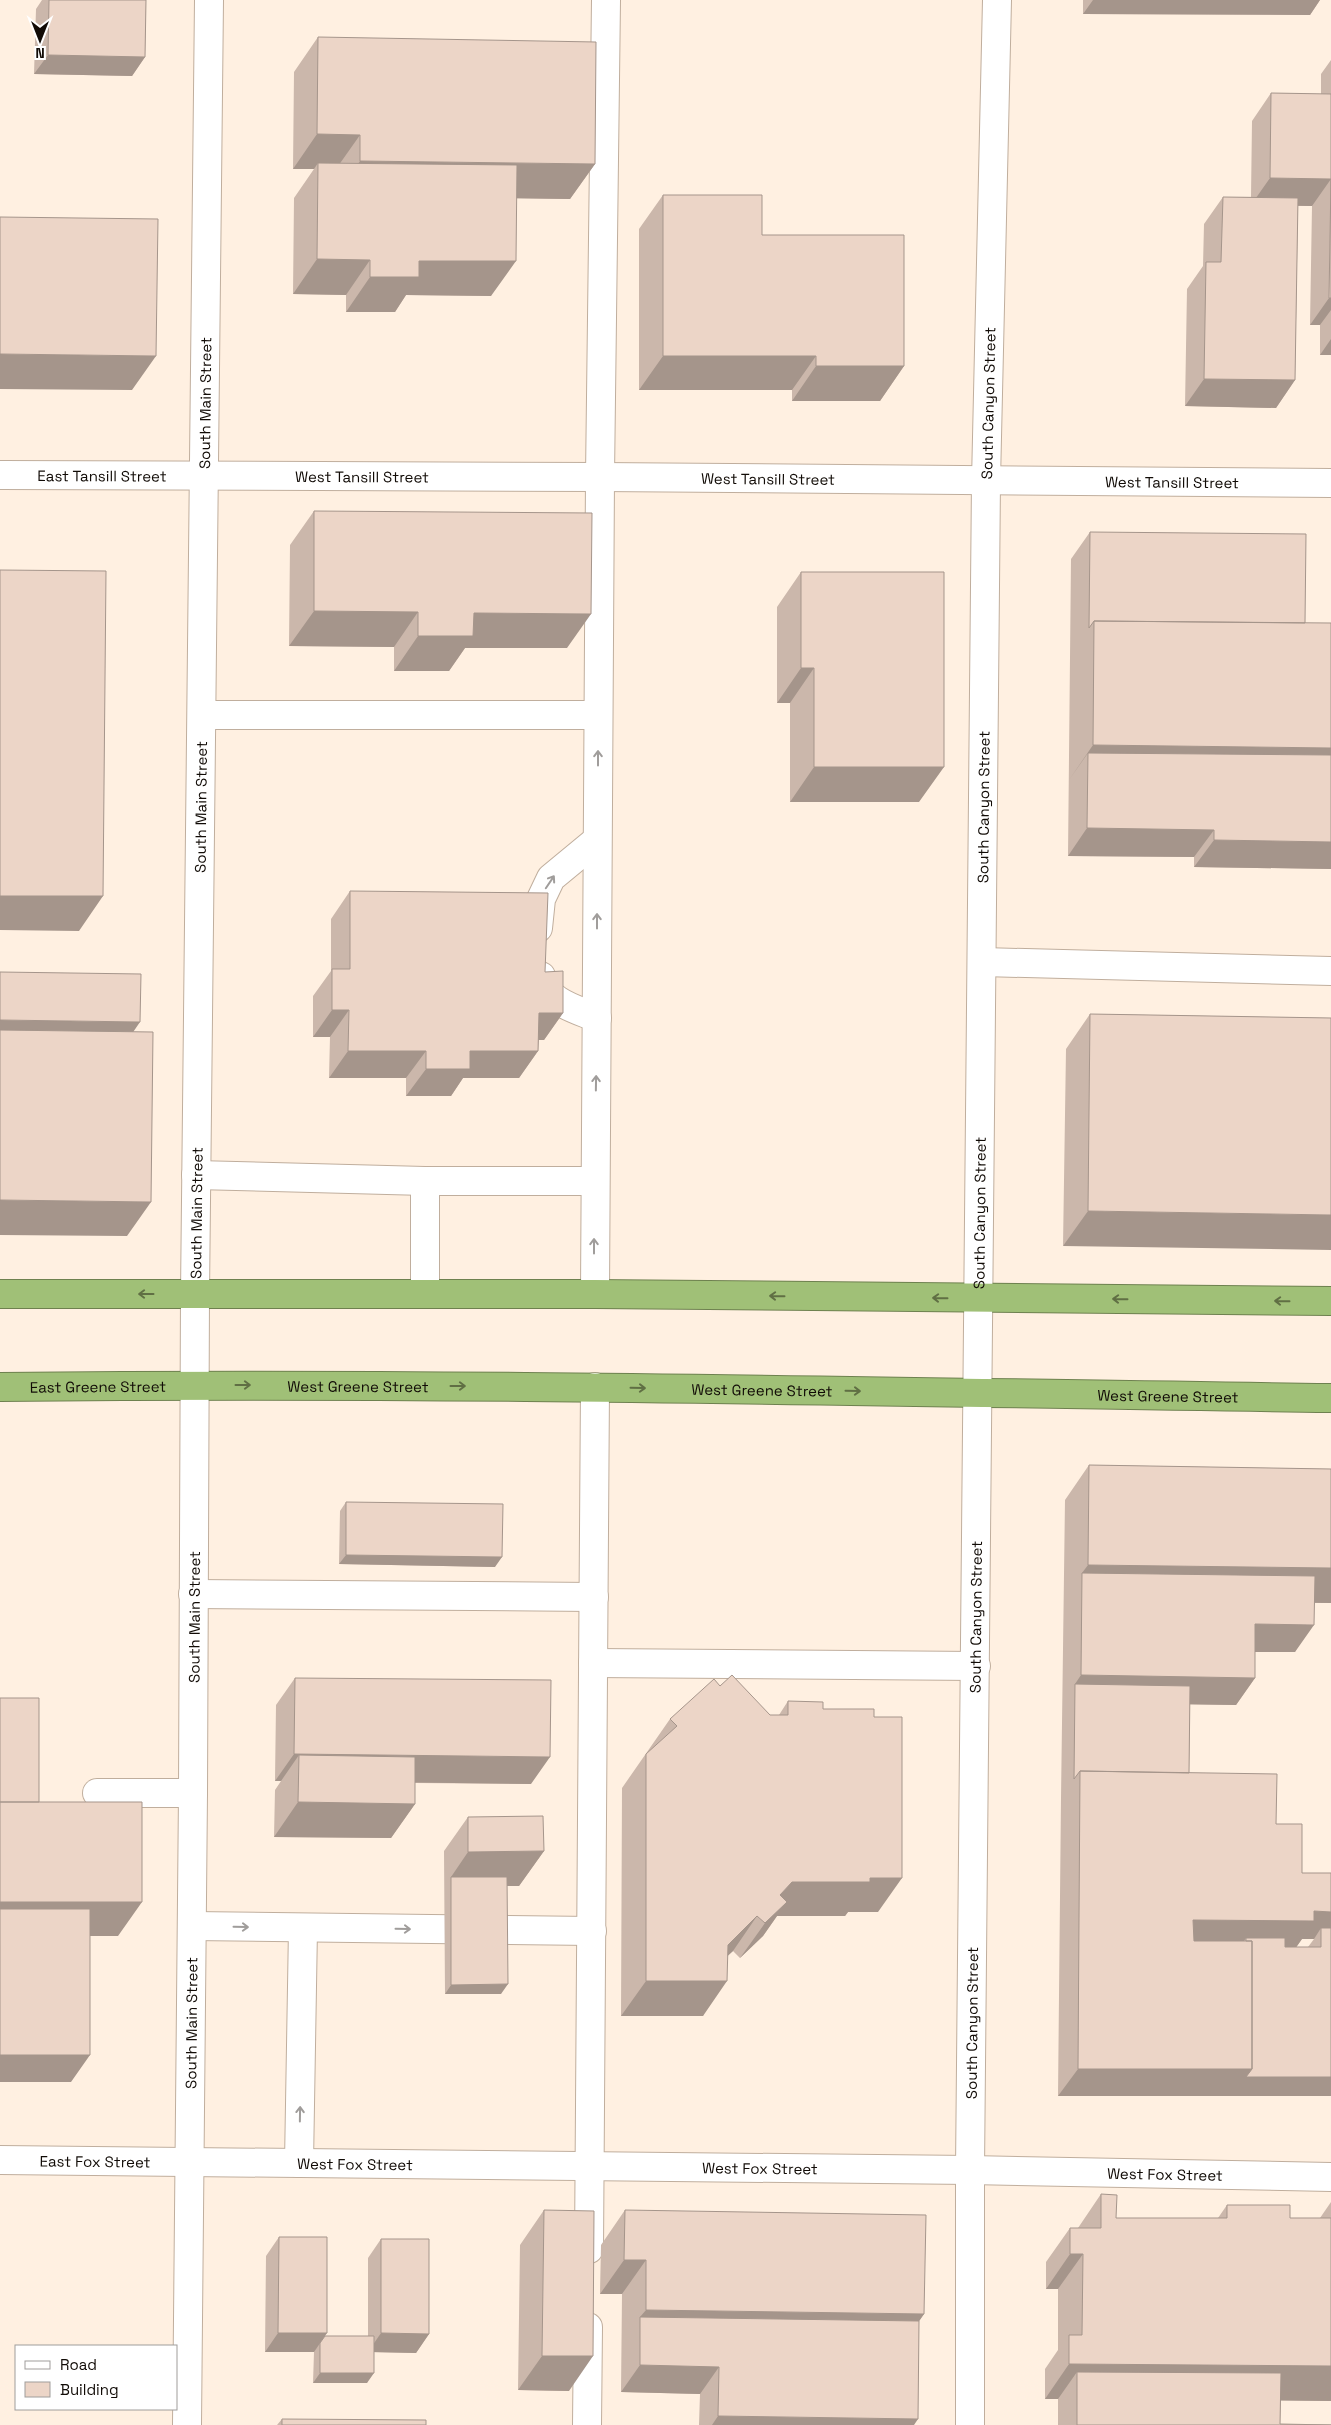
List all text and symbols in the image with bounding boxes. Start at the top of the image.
north arrow [15,15,65,65]
text: N [35,44,45,62]
street label: South Canyon Street [977,327,999,480]
street label: South Main Street [194,337,215,469]
street label: East Tansill Street [37,466,167,485]
street label: West Tansill Street [295,466,429,486]
street label: West Tansill Street [701,468,835,488]
street label: West Tansill Street [1105,472,1239,492]
street label: South Canyon Street [973,731,993,883]
street label: South Main Street [190,741,210,873]
one-way arrow [593,750,602,766]
one-way arrow [546,875,556,889]
one-way arrow [592,913,602,929]
one-way arrow [591,1075,601,1092]
street label: South Canyon Street [969,1137,989,1289]
street label: South Main Street [186,1147,206,1279]
one-way arrow [589,1238,599,1254]
one-way arrow [138,1289,154,1299]
one-way arrow [770,1291,786,1301]
one-way arrow [932,1293,948,1303]
one-way arrow [1112,1294,1128,1304]
one-way arrow [1275,1296,1291,1306]
street label: East Greene Street [30,1376,166,1396]
street label: West Greene Street [287,1376,429,1396]
street label: West Greene Street [691,1379,833,1400]
one-way arrow [235,1380,251,1390]
one-way arrow [450,1382,466,1391]
one-way arrow [630,1383,646,1393]
street label: West Greene Street [1097,1385,1239,1406]
one-way arrow [845,1386,861,1396]
street label: South Canyon Street [965,1541,985,1693]
street label: South Main Street [184,1551,203,1683]
one-way arrow [232,1922,249,1932]
one-way arrow [395,1924,411,1934]
street label: South Canyon Street [961,1947,982,2099]
street label: South Main Street [181,1957,201,2089]
one-way arrow [295,2106,305,2122]
street label: East Fox Street [39,2151,151,2171]
street label: West Fox Street [297,2154,413,2174]
street label: West Fox Street [702,2158,818,2178]
street label: West Fox Street [1107,2163,1223,2184]
legend [15,2345,178,2410]
text: Road [60,2355,97,2374]
text: Building [60,2380,119,2399]

